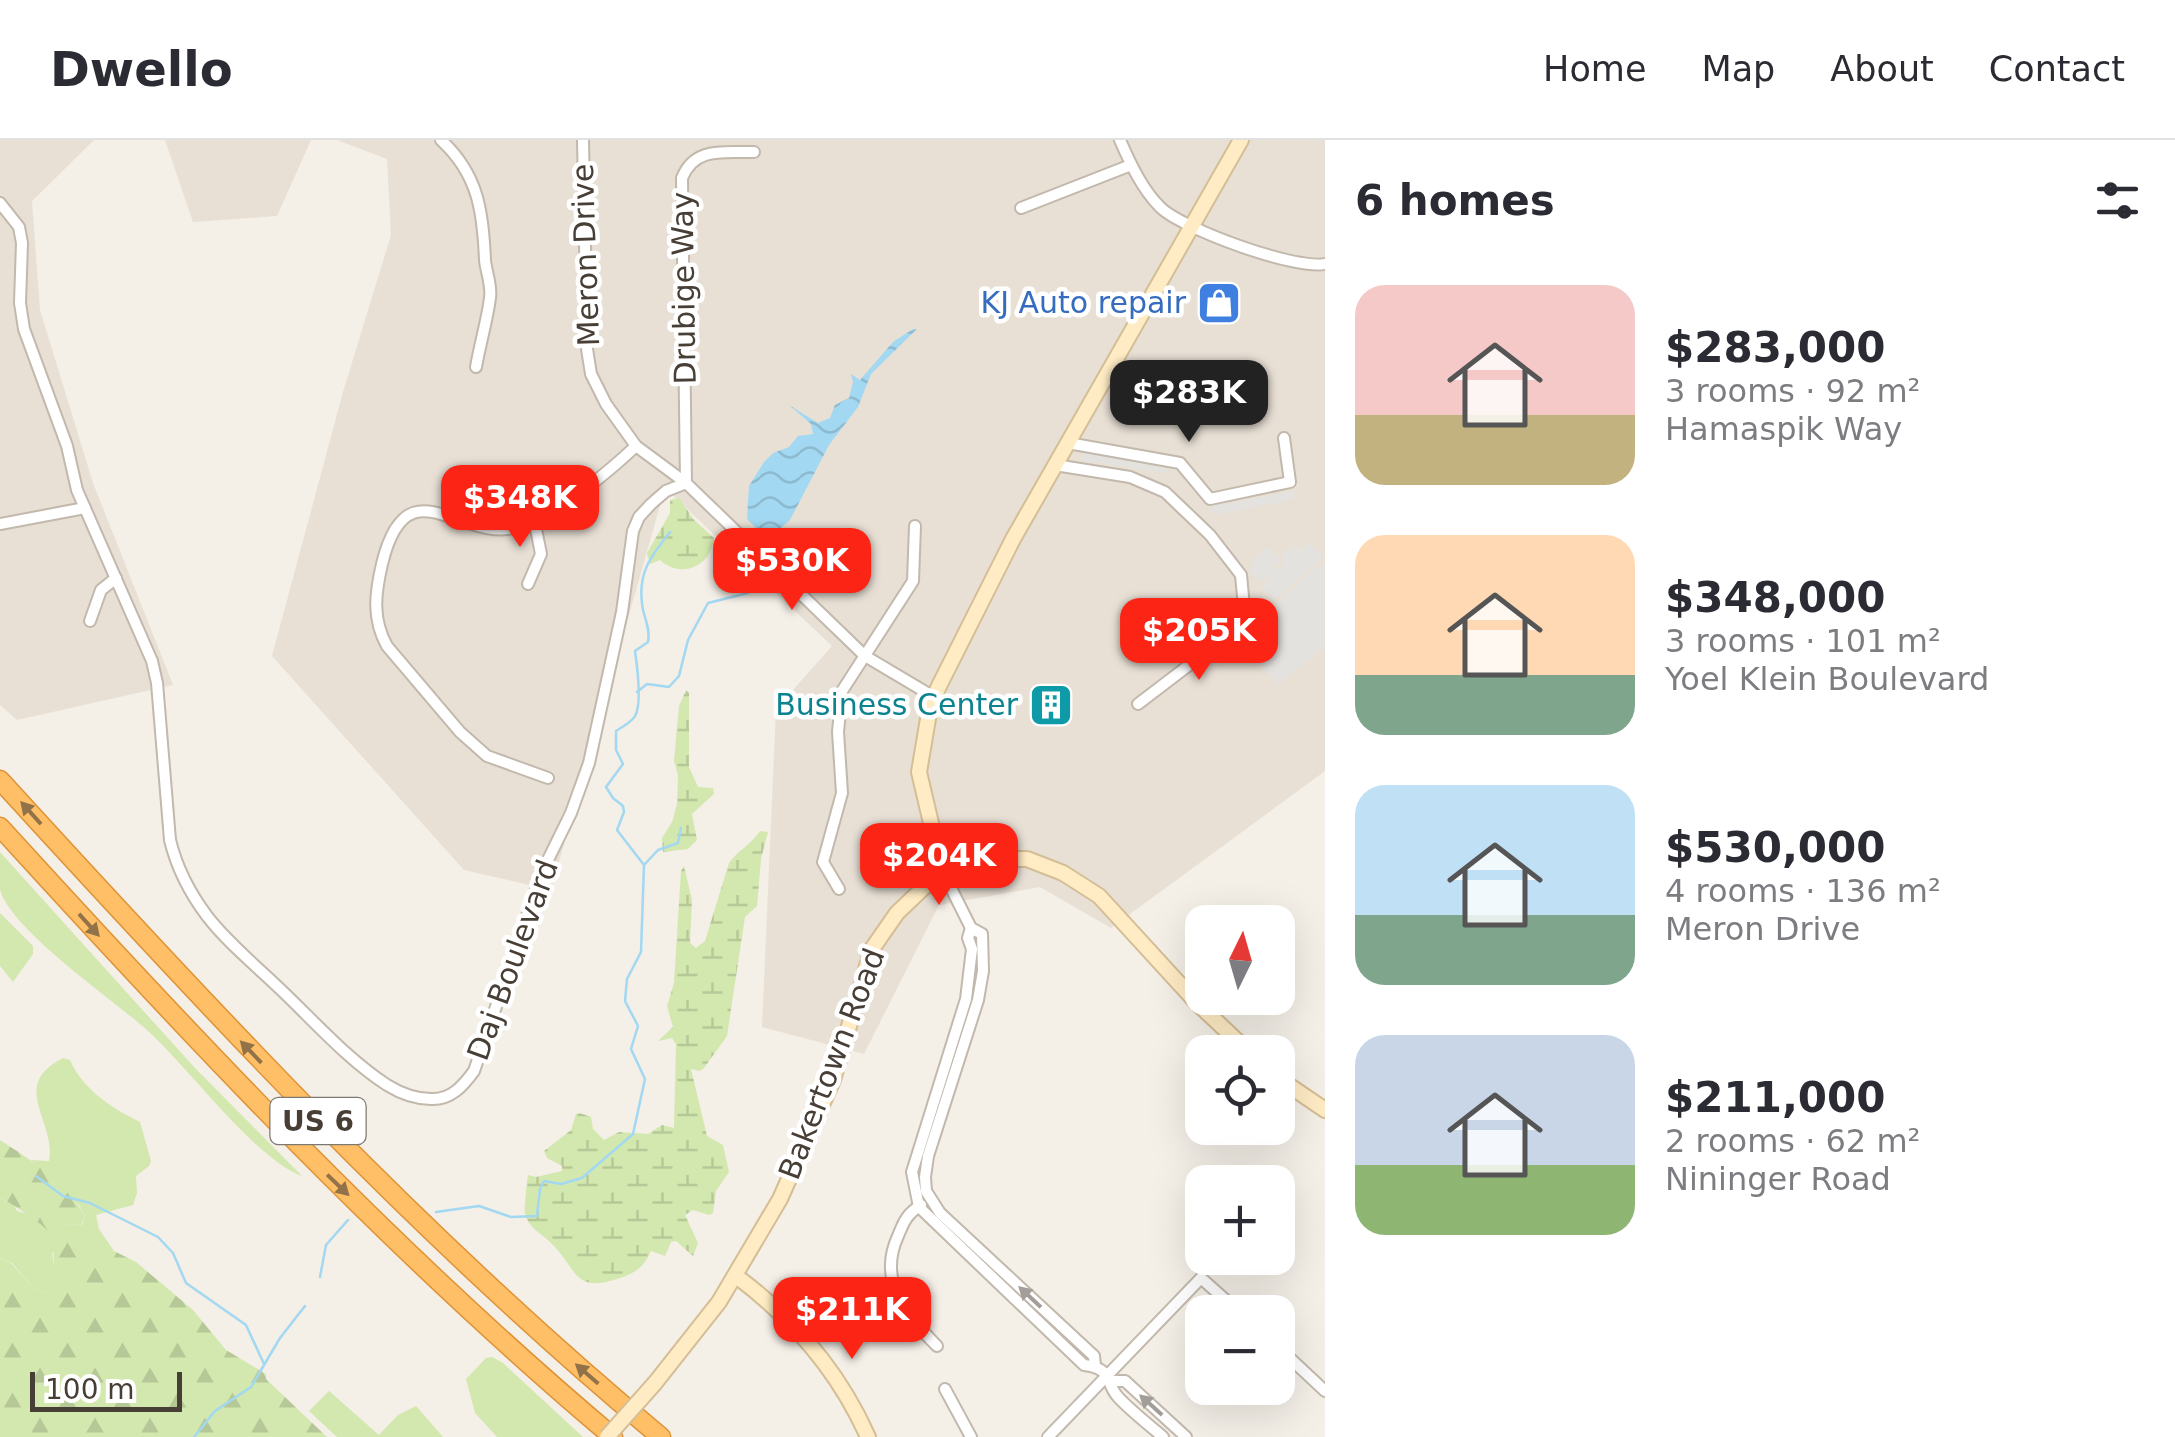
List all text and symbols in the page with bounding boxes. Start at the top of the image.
text: Dwello [50,41,233,97]
text: Home [1543,49,1646,89]
text: Map [1701,49,1775,89]
text: About [1830,49,1934,89]
text: Contact [1989,49,2125,89]
street label: Meron Drive [565,163,606,347]
icon: filters [2090,173,2145,228]
text: 6 homes [1355,176,1555,225]
street label: Drubige Way [664,191,703,385]
shop icon: KJ Auto repair [1196,280,1242,326]
place label: KJ Auto repair [981,285,1187,320]
text: $283,000 [1665,323,1886,372]
icon: home [1435,325,1555,445]
pin: $283K [1119,360,1259,445]
text: 3 rooms · 92 m² [1665,372,1920,410]
text: $283K [1132,373,1246,411]
text: Hamaspik Way [1665,410,1902,448]
pin: $348K [450,465,590,550]
text: $348K [463,478,577,516]
pin: $530K [722,528,862,613]
text: $530K [735,541,849,579]
text: $348,000 [1665,573,1886,622]
icon: home [1435,575,1555,695]
pin: $205K [1129,598,1269,683]
text: $205K [1142,611,1256,649]
text: 3 rooms · 101 m² [1665,622,1941,660]
text: Yoel Klein Boulevard [1665,660,1989,698]
building icon: Business Center [1028,682,1074,728]
place label: Business Center [775,687,1019,722]
one-way arrow [20,801,43,825]
pin: $204K [869,823,1009,908]
text: $530,000 [1665,823,1886,872]
icon: home [1435,825,1555,945]
text: $204K [882,836,996,874]
street label: Daj Boulevard [460,855,565,1065]
text: 4 rooms · 136 m² [1665,872,1941,910]
north arrow [1185,905,1295,1015]
map controls [1185,905,1295,1405]
text: Meron Drive [1665,910,1860,948]
one-way arrow [77,913,100,937]
street label: Bakertown Road [771,943,892,1184]
button: locate [1185,1035,1295,1145]
one-way arrow [240,1041,263,1065]
text: $211,000 [1665,1073,1886,1122]
icon: home [1435,1075,1555,1195]
road number: US 6 [270,1098,366,1144]
text: 2 rooms · 62 m² [1665,1122,1920,1160]
text: Nininger Road [1665,1160,1891,1198]
button: + [1185,1165,1295,1275]
one-way arrow [326,1173,350,1196]
pin: $211K [782,1277,922,1362]
one-way arrow [1018,1286,1042,1309]
text: $211K [795,1290,909,1328]
button: − [1185,1295,1295,1405]
one-way arrow [575,1363,600,1385]
scale bar [30,1367,182,1412]
text: 100 m [45,1373,135,1406]
one-way arrow [1139,1394,1163,1417]

